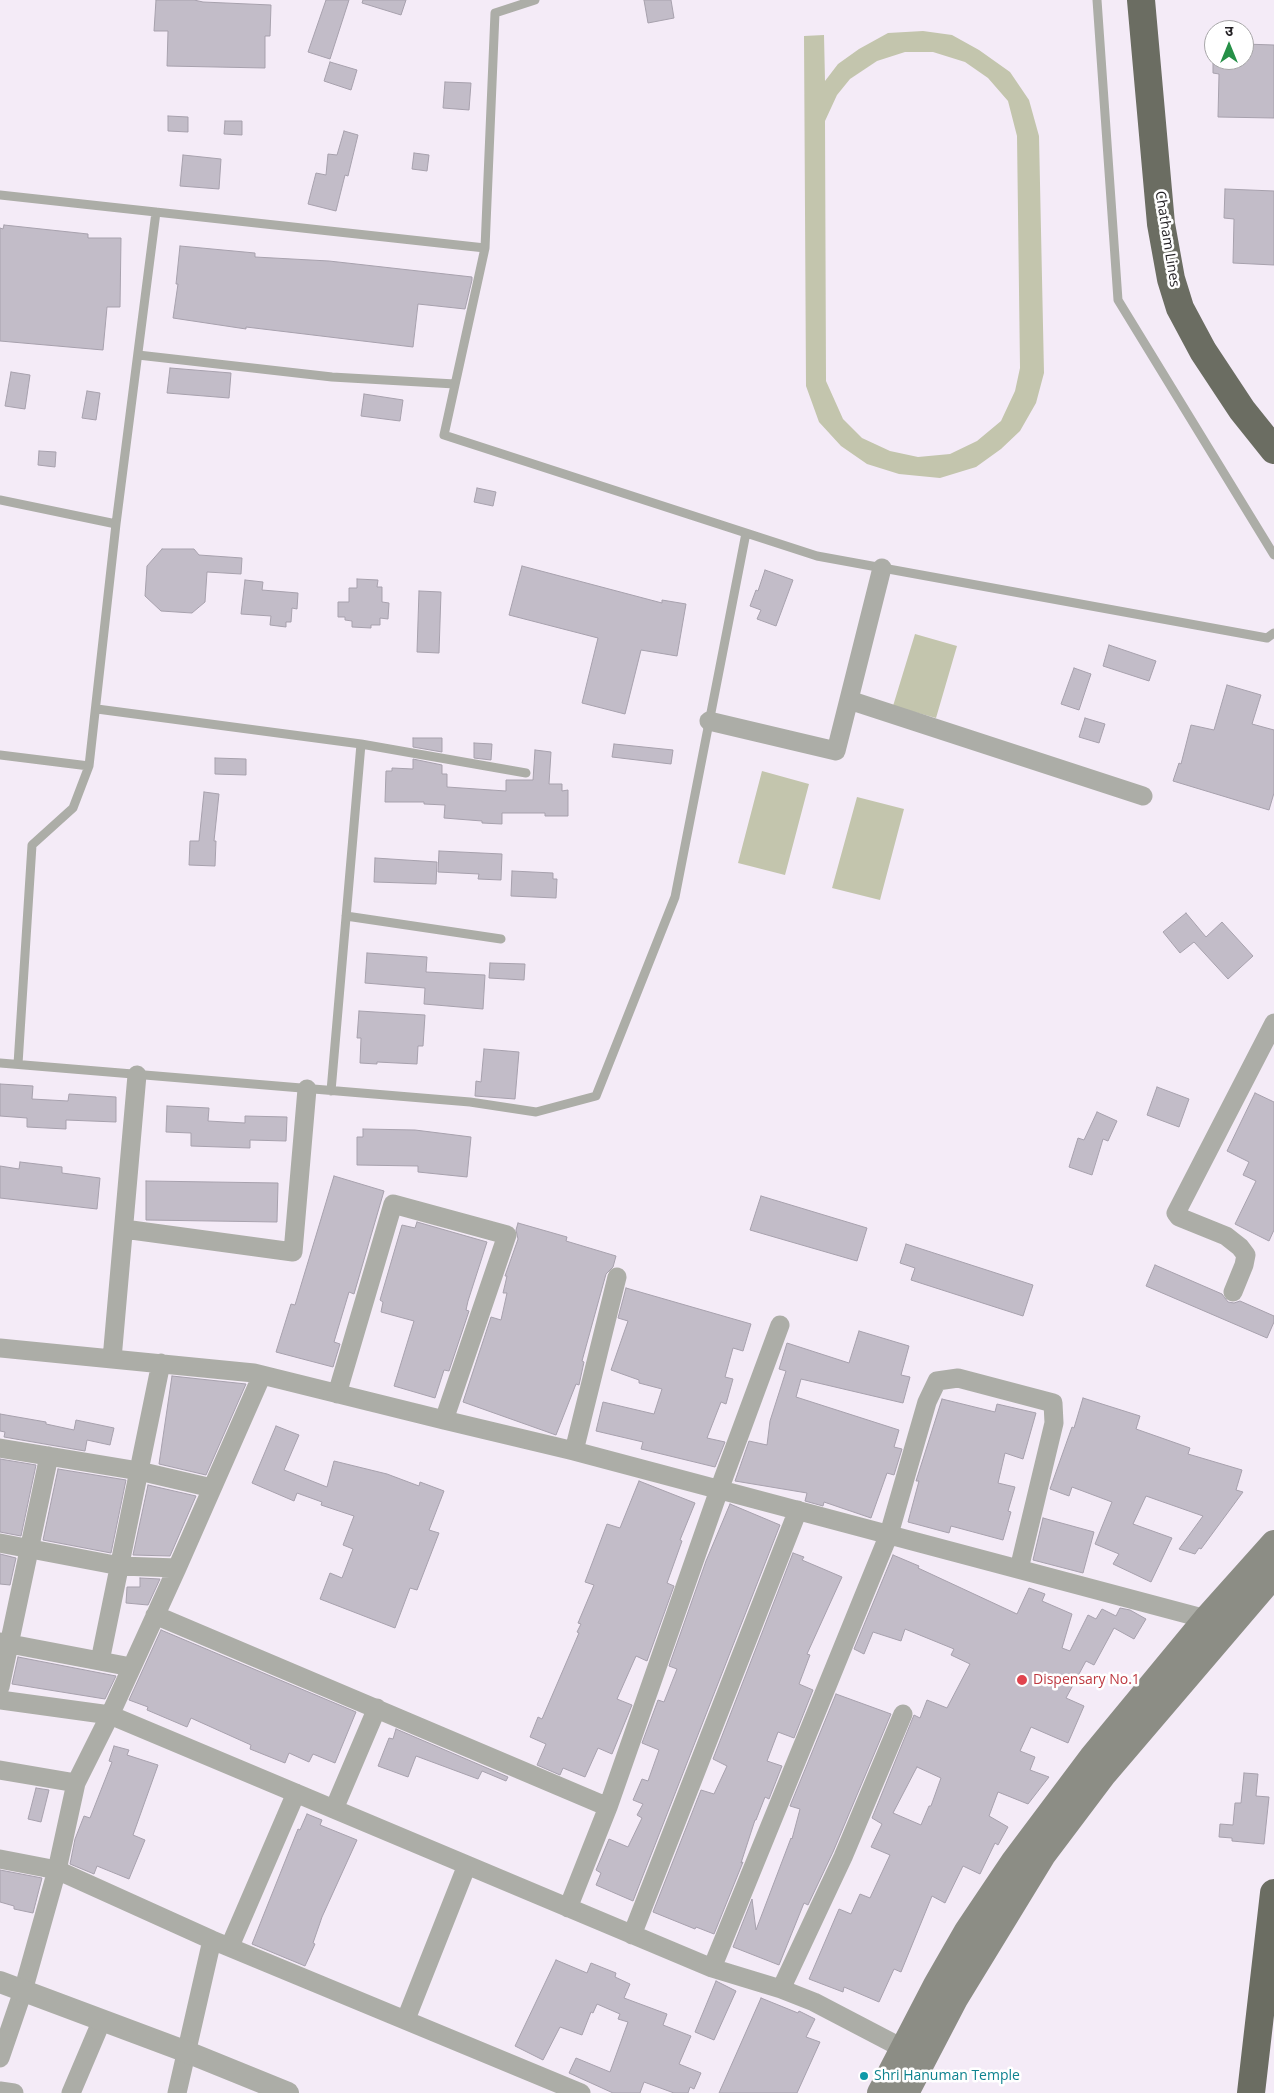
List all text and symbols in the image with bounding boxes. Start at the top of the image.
north arrow [1204,20,1254,70]
text: उ [1225,21,1233,40]
street label: Chatham Lines [1151,190,1183,288]
place label: Dispensary No.1 [1033,1672,1140,1688]
marker: Dispensary No.1 [1015,1673,1029,1687]
place label: Shri Hanuman Temple [874,2068,1020,2084]
marker: Shri Hanuman Temple [858,2070,870,2082]

